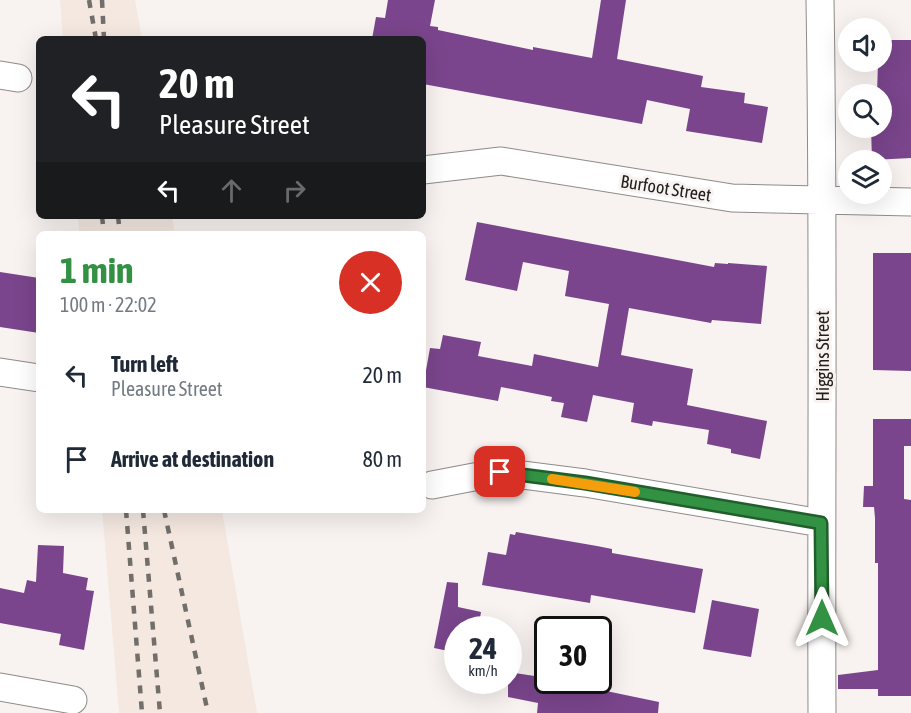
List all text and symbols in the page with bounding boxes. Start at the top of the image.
map controls [838,18,892,204]
button: sound [838,18,892,72]
text: 20 m [159,59,234,107]
icon: left [60,60,138,138]
button: search [838,84,892,138]
text: Pleasure Street [159,109,310,140]
button: layers [838,150,892,204]
street label: Burfoot Street [619,170,713,206]
icon: left [152,174,185,207]
icon: ahead [215,174,248,207]
icon: right [278,174,311,207]
text: 1 min [60,249,134,291]
button: close [339,251,402,314]
text: 100 m · 22:02 [60,293,157,316]
street label: Higgins Street [812,311,833,401]
text: Turn left [111,351,178,377]
icon: left [60,359,93,392]
text: 20 m [362,362,402,388]
text: Pleasure Street [111,377,223,400]
icon: arrive [60,443,93,476]
text: Arrive at destination [111,446,274,472]
text: 80 m [362,446,402,472]
pin [474,446,525,497]
icon: arrive [483,455,516,488]
position arrow [790,586,854,650]
speed limit sign: 30 [534,616,612,694]
text: 24 [469,631,497,665]
text: km/h [468,662,498,679]

